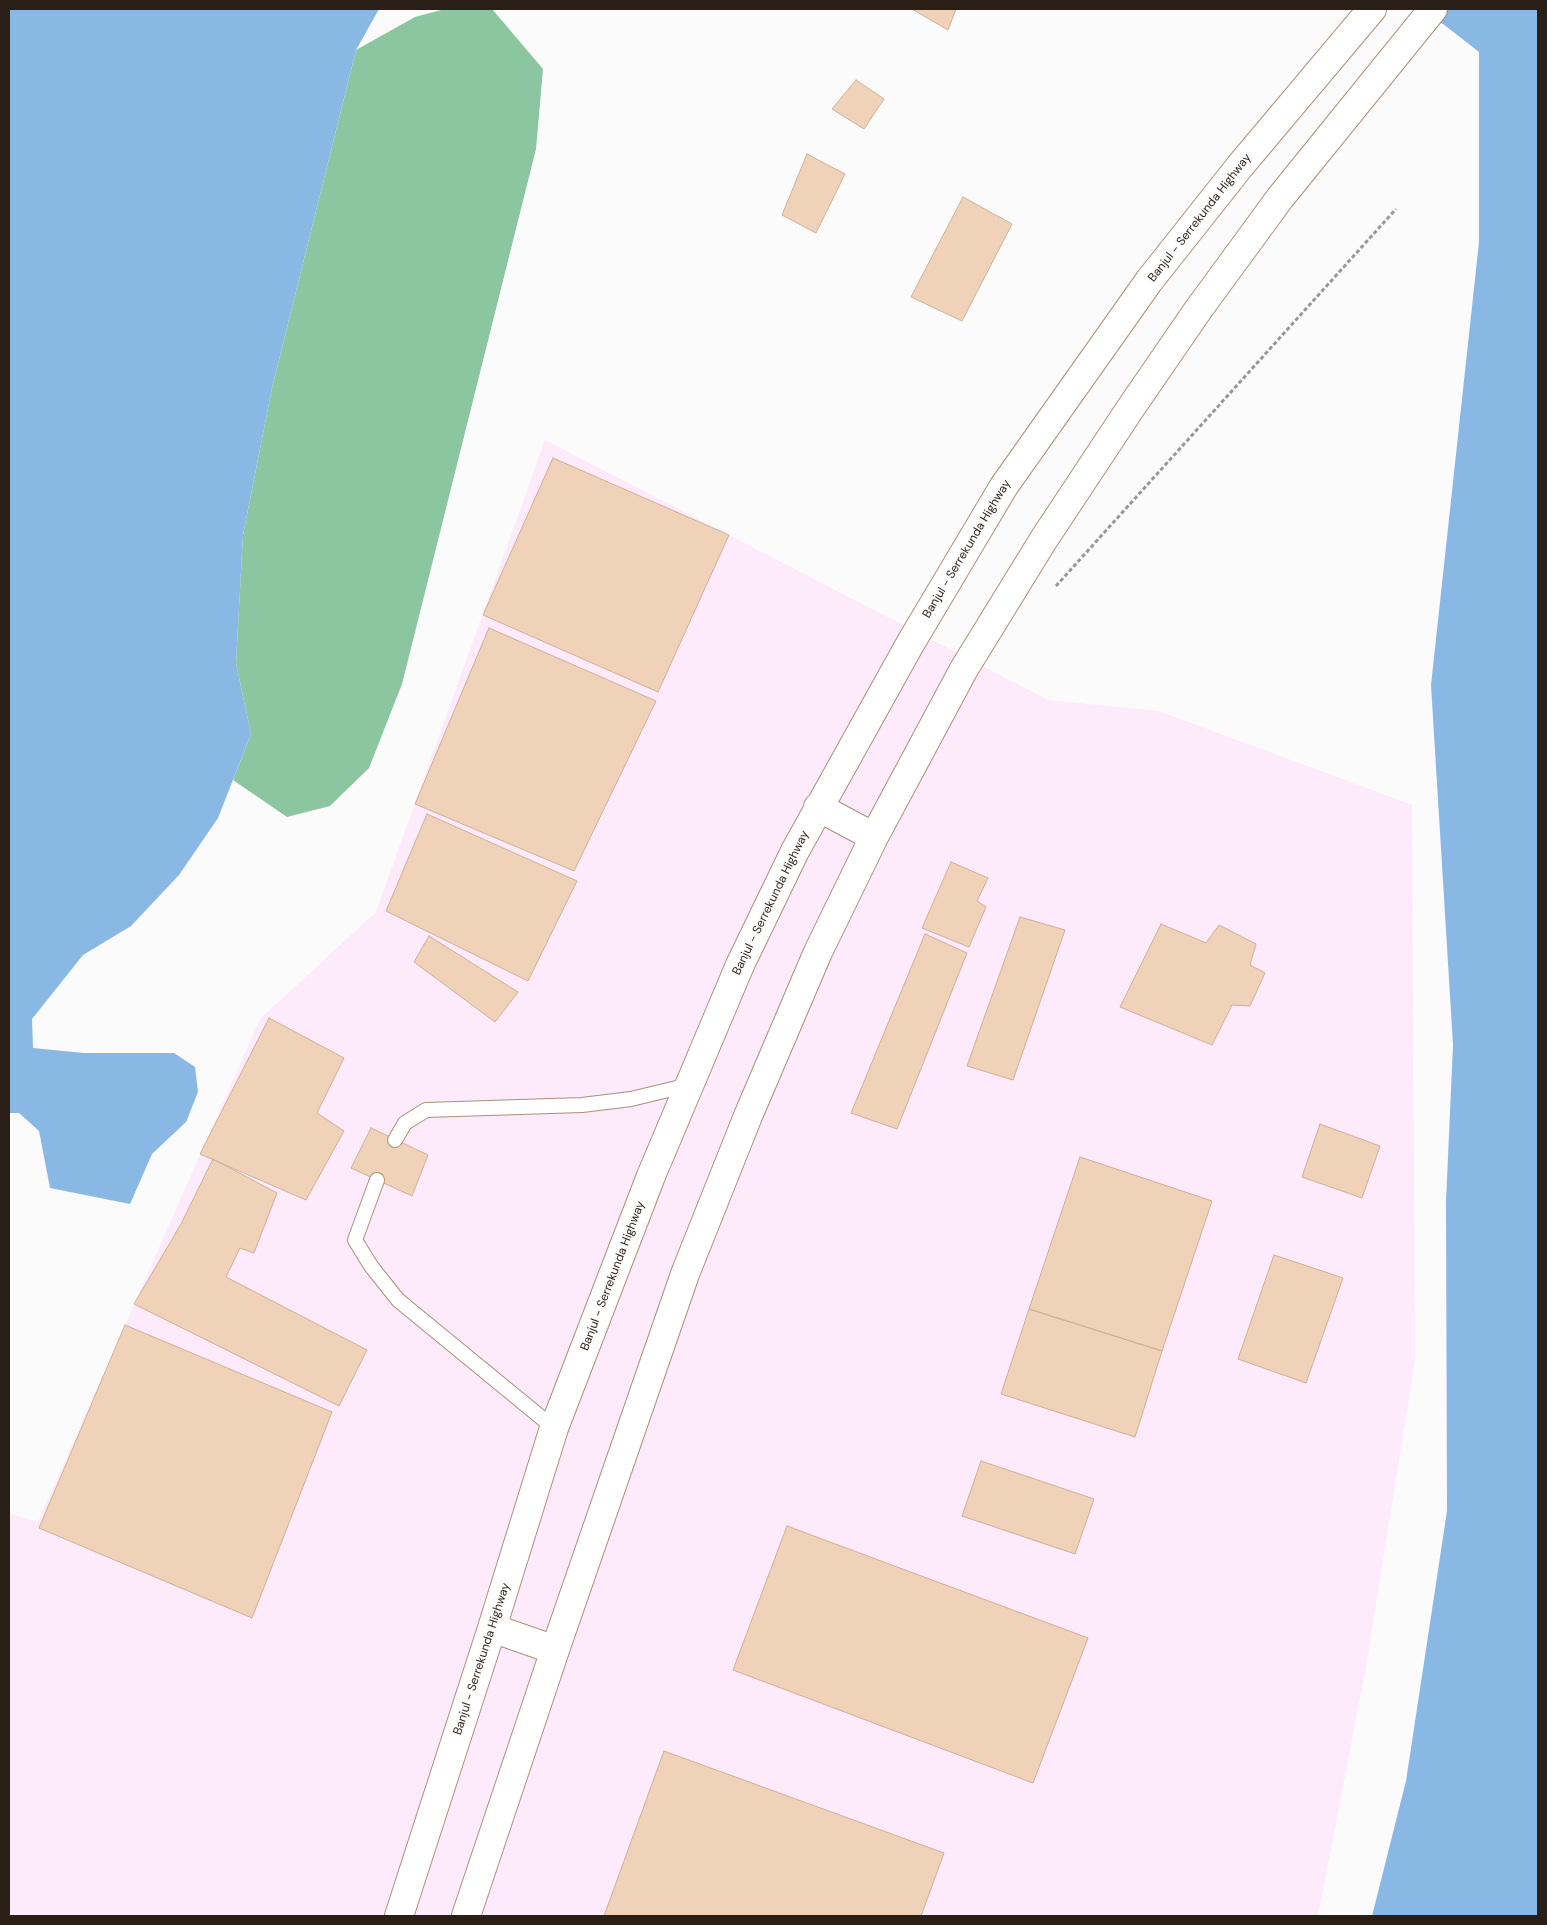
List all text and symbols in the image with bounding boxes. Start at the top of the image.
street label: Banjul - Serrekunda Highway [1145,151,1255,285]
street label: Banjul - Serrekunda Highway [920,477,1014,621]
street label: Banjul - Serrekunda Highway [730,828,812,978]
street label: Banjul - Serrekunda Highway [578,1199,648,1353]
street label: Banjul - Serrekunda Highway [451,1581,513,1737]

